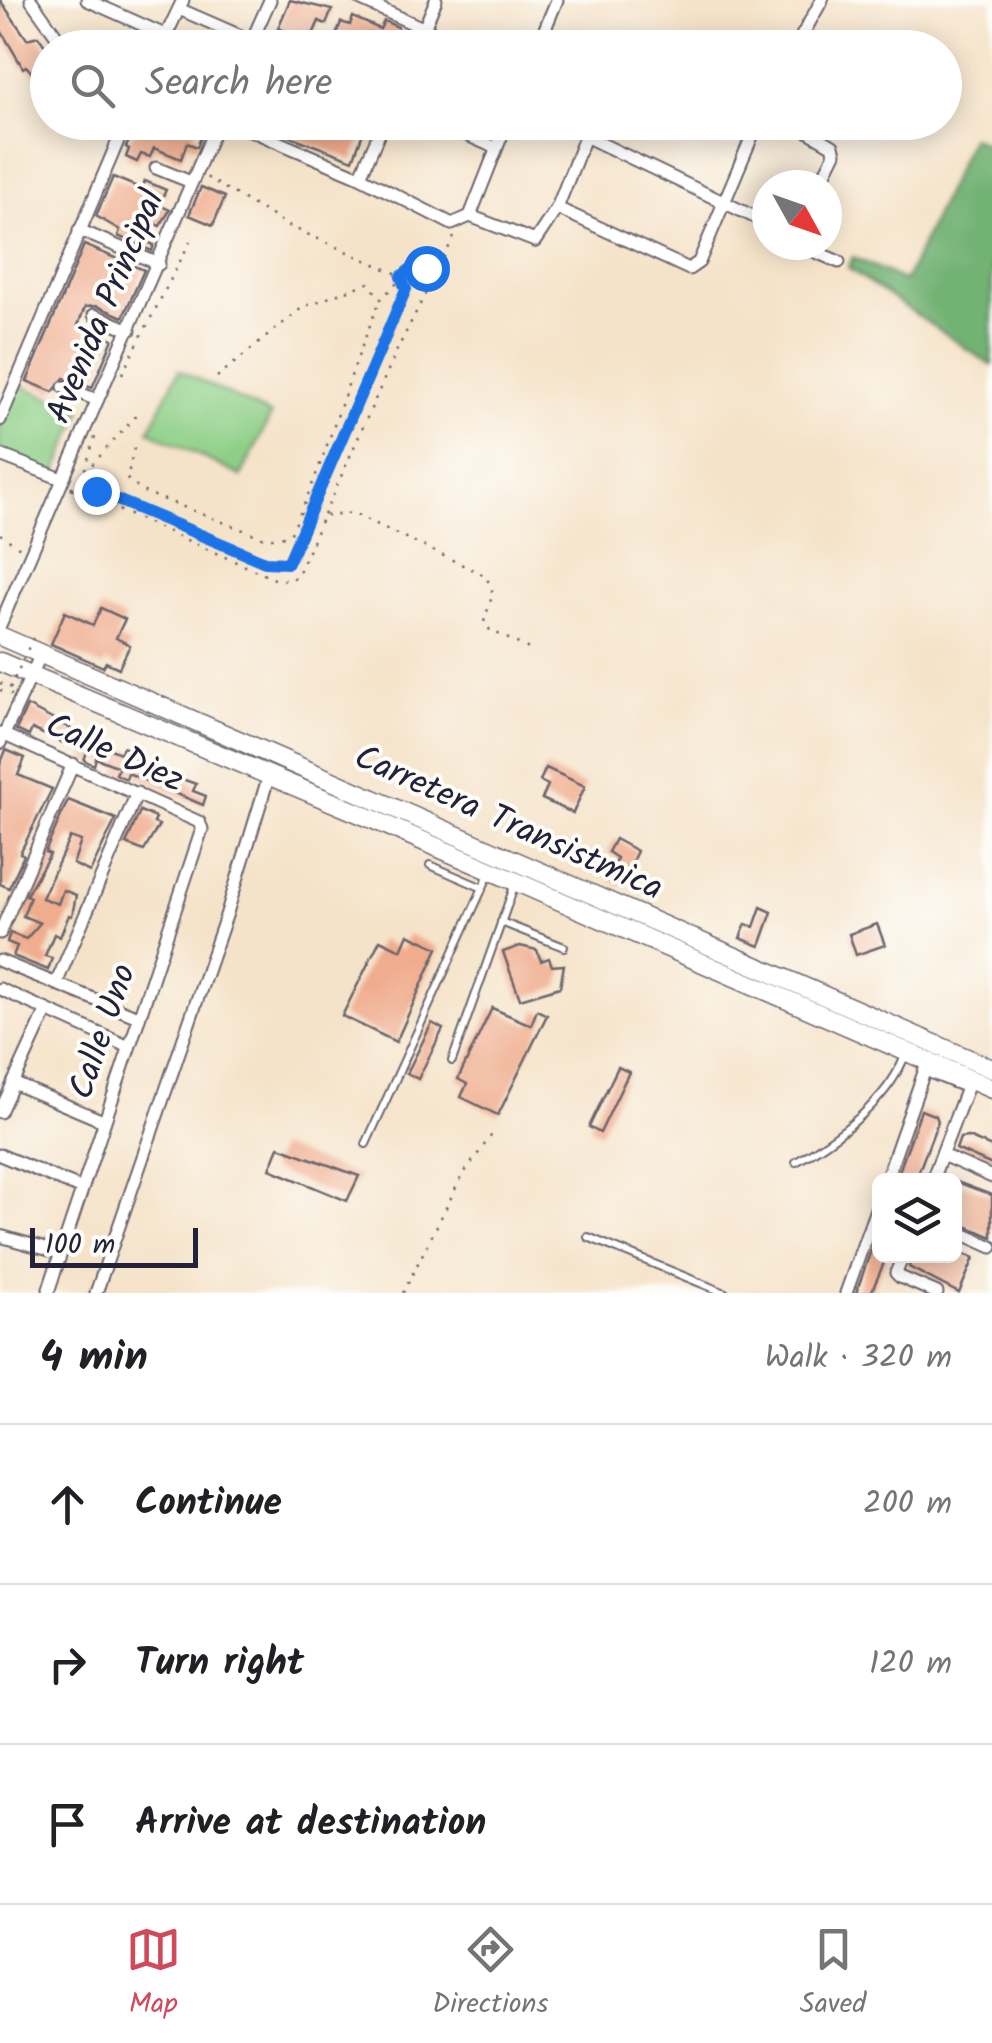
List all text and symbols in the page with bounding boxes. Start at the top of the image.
search box [30,30,962,140]
text: Search here [145,55,332,115]
icon: search [65,58,120,113]
north arrow [752,170,842,260]
street label: Avenida Principal [32,181,182,433]
route start [404,246,450,292]
route end [74,469,120,515]
street label: Calle Diez [36,699,192,809]
street label: Carretera Transistmica [345,731,671,917]
street label: Calle Uno [55,957,153,1107]
map controls [872,1173,962,1263]
button: layers [872,1173,962,1263]
scale bar [30,1223,198,1268]
text: 100 m [45,1223,115,1268]
text: 4 min [40,1325,148,1392]
text: Walk · 320 m [765,1333,952,1384]
text: Continue [135,1474,282,1534]
icon: ahead [40,1477,95,1532]
text: 200 m [863,1479,952,1530]
text: Turn right [135,1634,304,1694]
icon: right [40,1637,95,1692]
text: 120 m [869,1639,952,1690]
text: Arrive at destination [135,1794,486,1854]
icon: arrive [40,1797,95,1852]
tab: Map [126,1922,181,2027]
tab: Directions [432,1922,548,2027]
tab: Saved [800,1922,866,2027]

